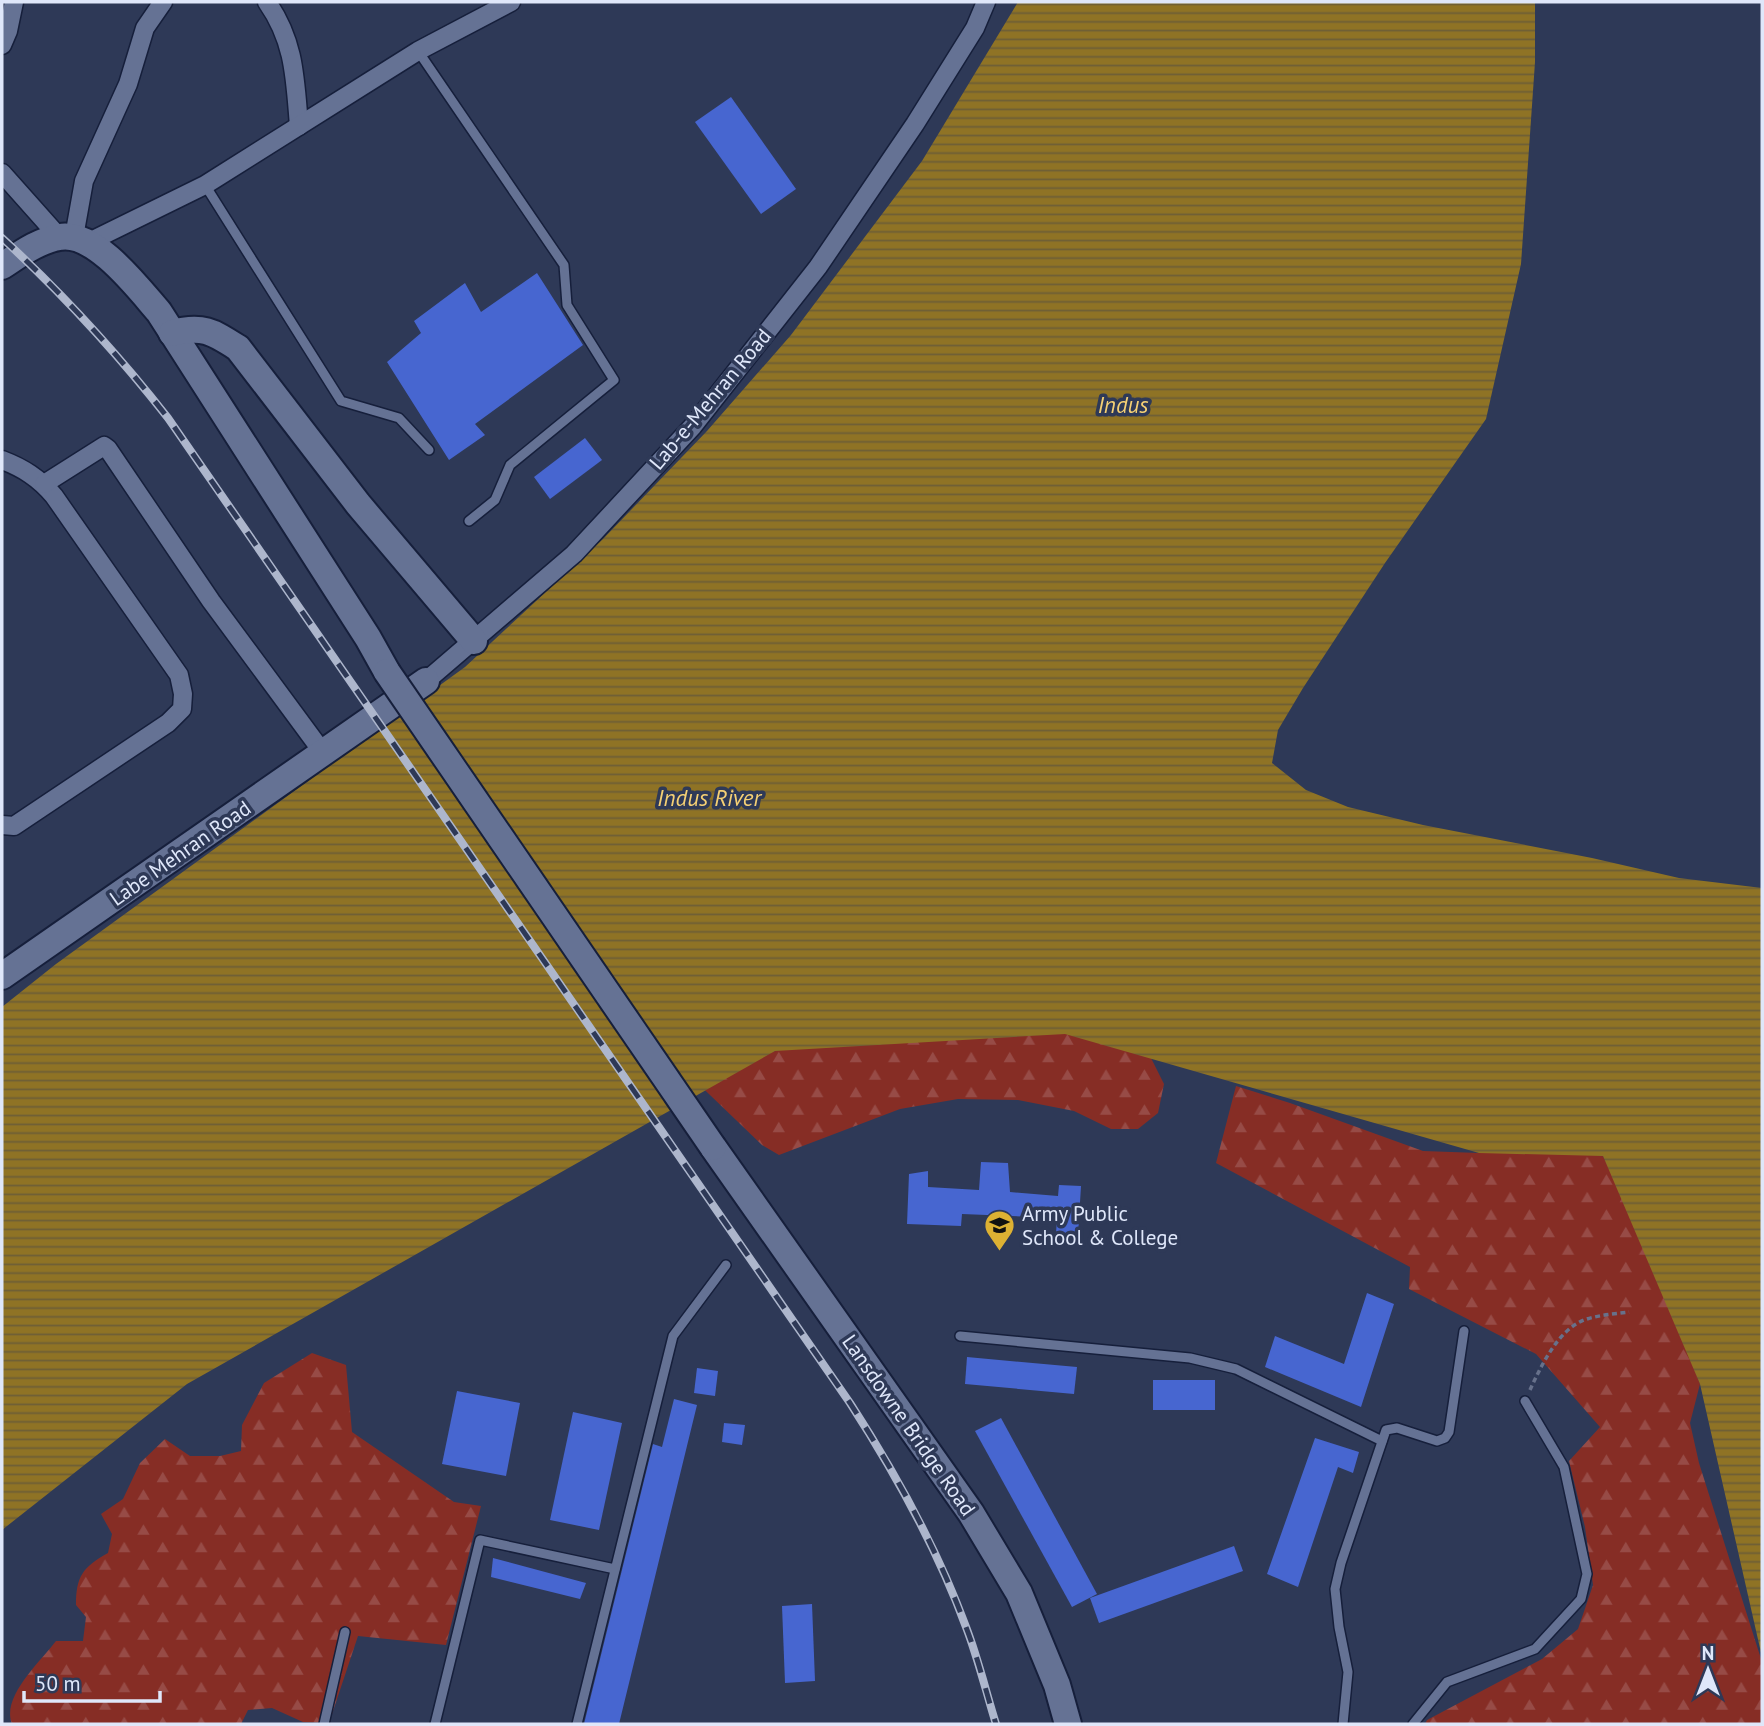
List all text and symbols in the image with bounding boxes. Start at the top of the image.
street label: Lab-e-Mehran Road [643,323,777,475]
water label: Indus [1098,390,1149,419]
water label: Indus River [657,783,762,812]
street label: Labe Mehran Road [104,794,256,912]
place label: Army Public School & College [1022,1200,1178,1251]
school or university icon: Army Public School & College [982,1208,1016,1252]
street label: Lansdowne Bridge Road [836,1329,982,1521]
north arrow [1673,1635,1743,1705]
text: N [1702,1641,1714,1665]
scale bar [24,1660,161,1704]
text: 50 m [35,1670,81,1697]

